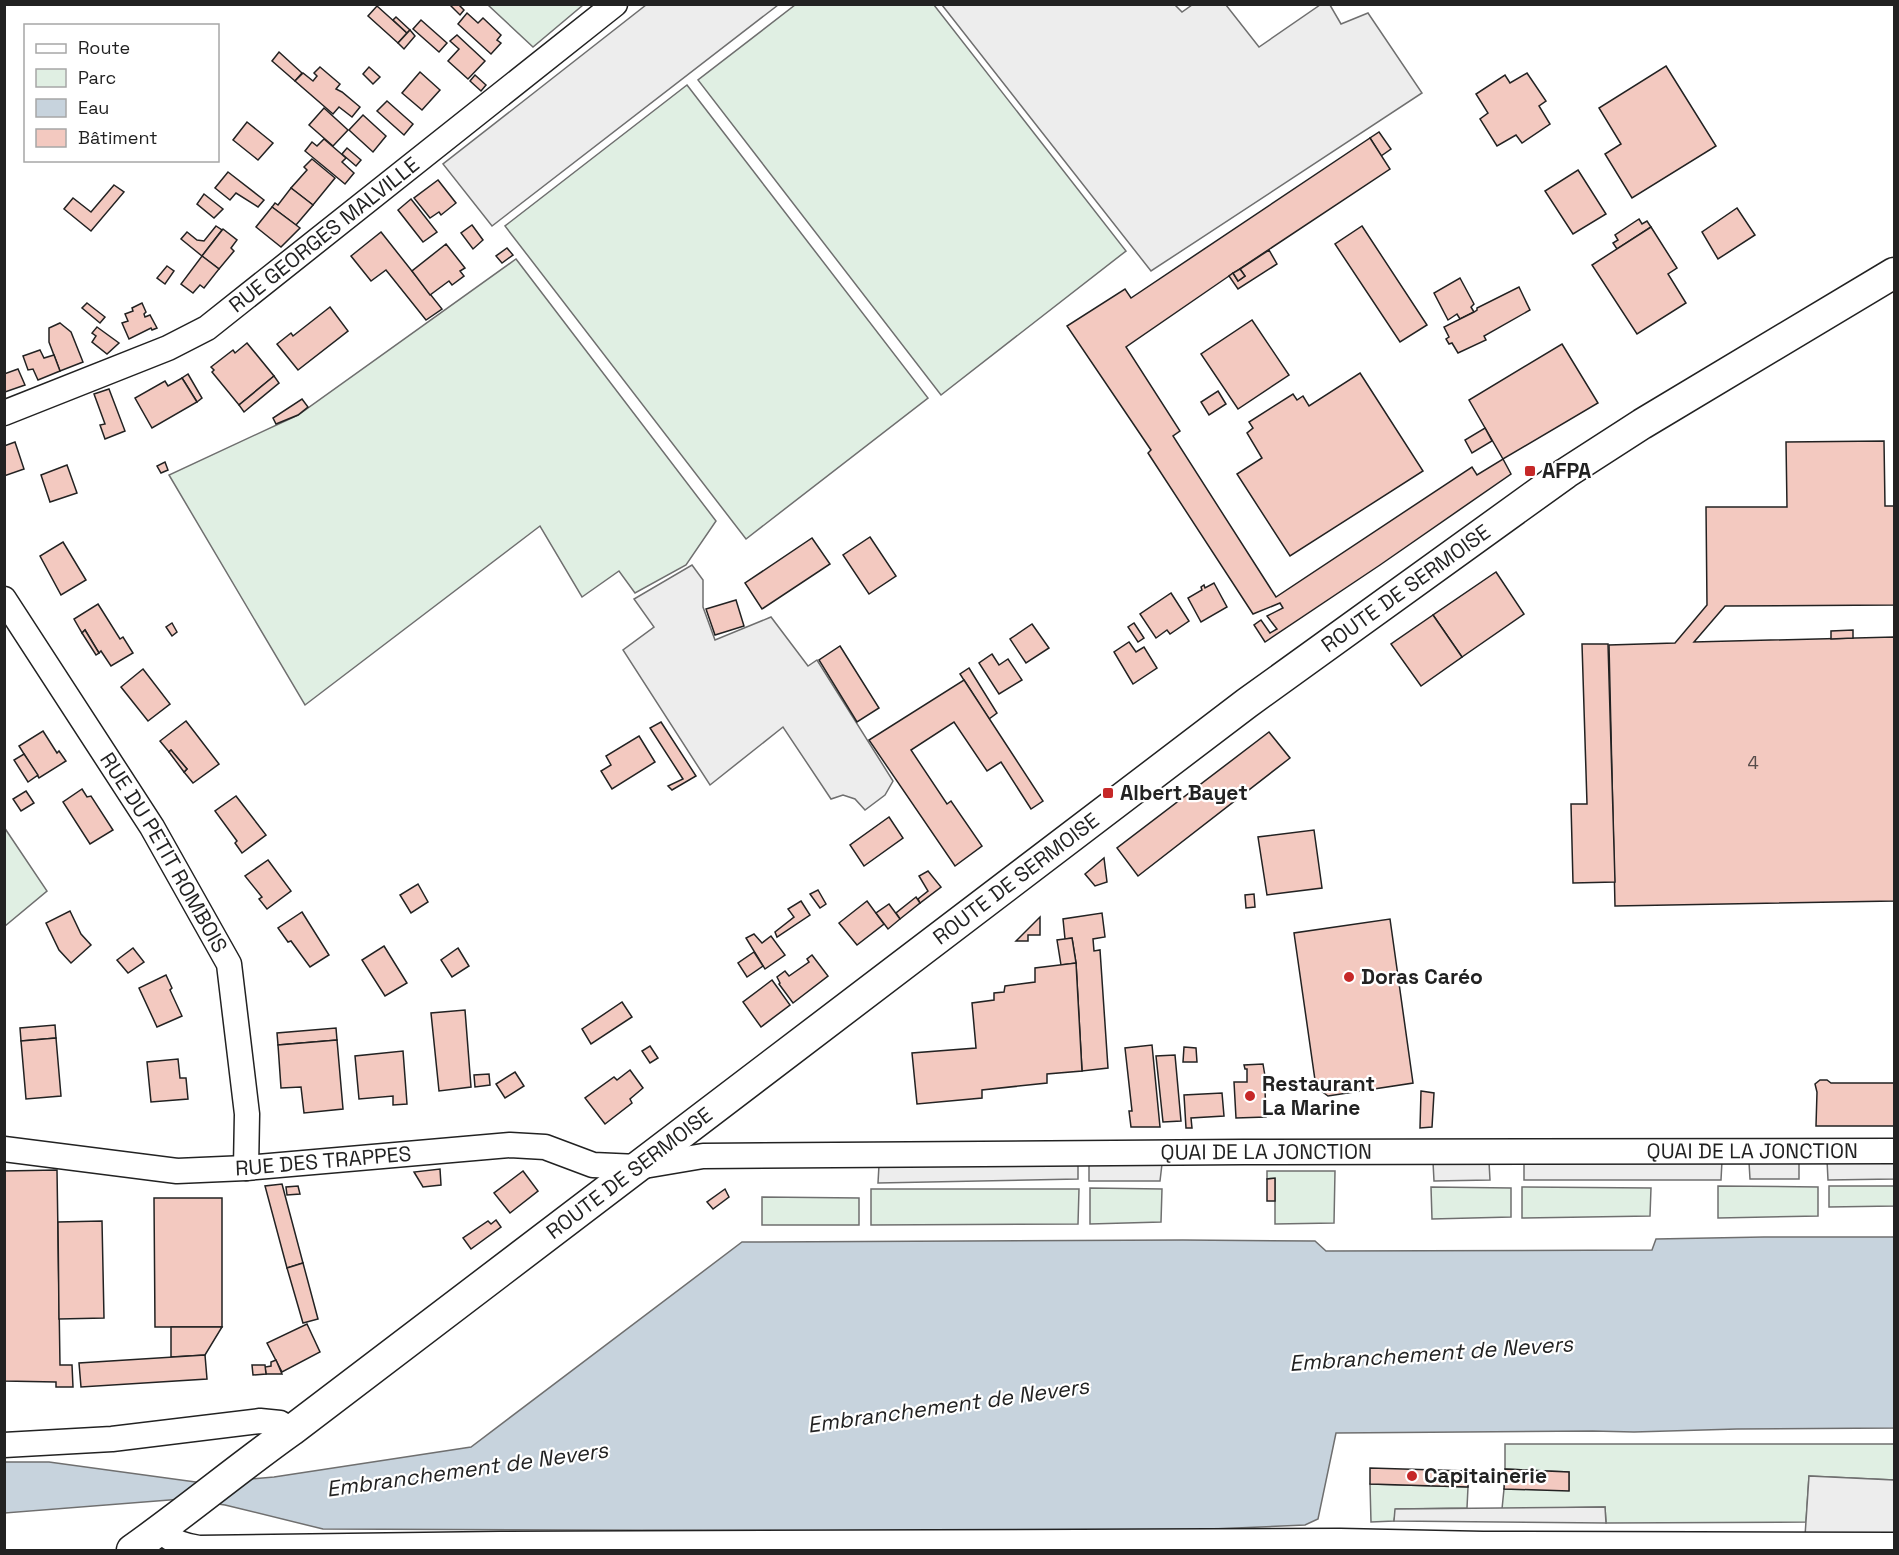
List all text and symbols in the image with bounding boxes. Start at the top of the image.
legend [24,24,219,162]
text: Route [78,36,130,59]
text: Parc [78,66,116,89]
text: Eau [78,96,109,119]
text: Bâtiment [78,126,158,149]
street label: RUE GEORGES MALVILLE [223,151,425,318]
place label: AFPA [1542,457,1591,484]
marker: AFPA [1523,464,1537,478]
street label: ROUTE DE SERMOISE [1316,518,1495,658]
street label: RUE DU PETIT ROMBOIS [94,747,234,958]
house number: 4 [1747,751,1759,774]
place label: Albert Bayet [1120,779,1248,806]
marker: Albert Bayet [1101,786,1115,800]
street label: ROUTE DE SERMOISE [927,806,1104,950]
place label: Doras Caréo [1361,963,1483,990]
marker: Doras Caréo [1342,970,1356,984]
place label: Restaurant La Marine [1262,1070,1375,1121]
marker: Restaurant La Marine [1243,1089,1257,1103]
street label: ROUTE DE SERMOISE [540,1101,718,1245]
street label: QUAI DE LA JONCTION [1647,1137,1858,1164]
street label: QUAI DE LA JONCTION [1160,1138,1372,1166]
street label: RUE DES TRAPPES [235,1140,412,1181]
water label: Embranchement de Nevers [1288,1329,1575,1377]
water label: Embranchement de Nevers [805,1371,1092,1439]
water label: Embranchement de Nevers [324,1435,611,1503]
place label: Capitainerie [1424,1462,1547,1489]
marker: Capitainerie [1405,1469,1419,1483]

